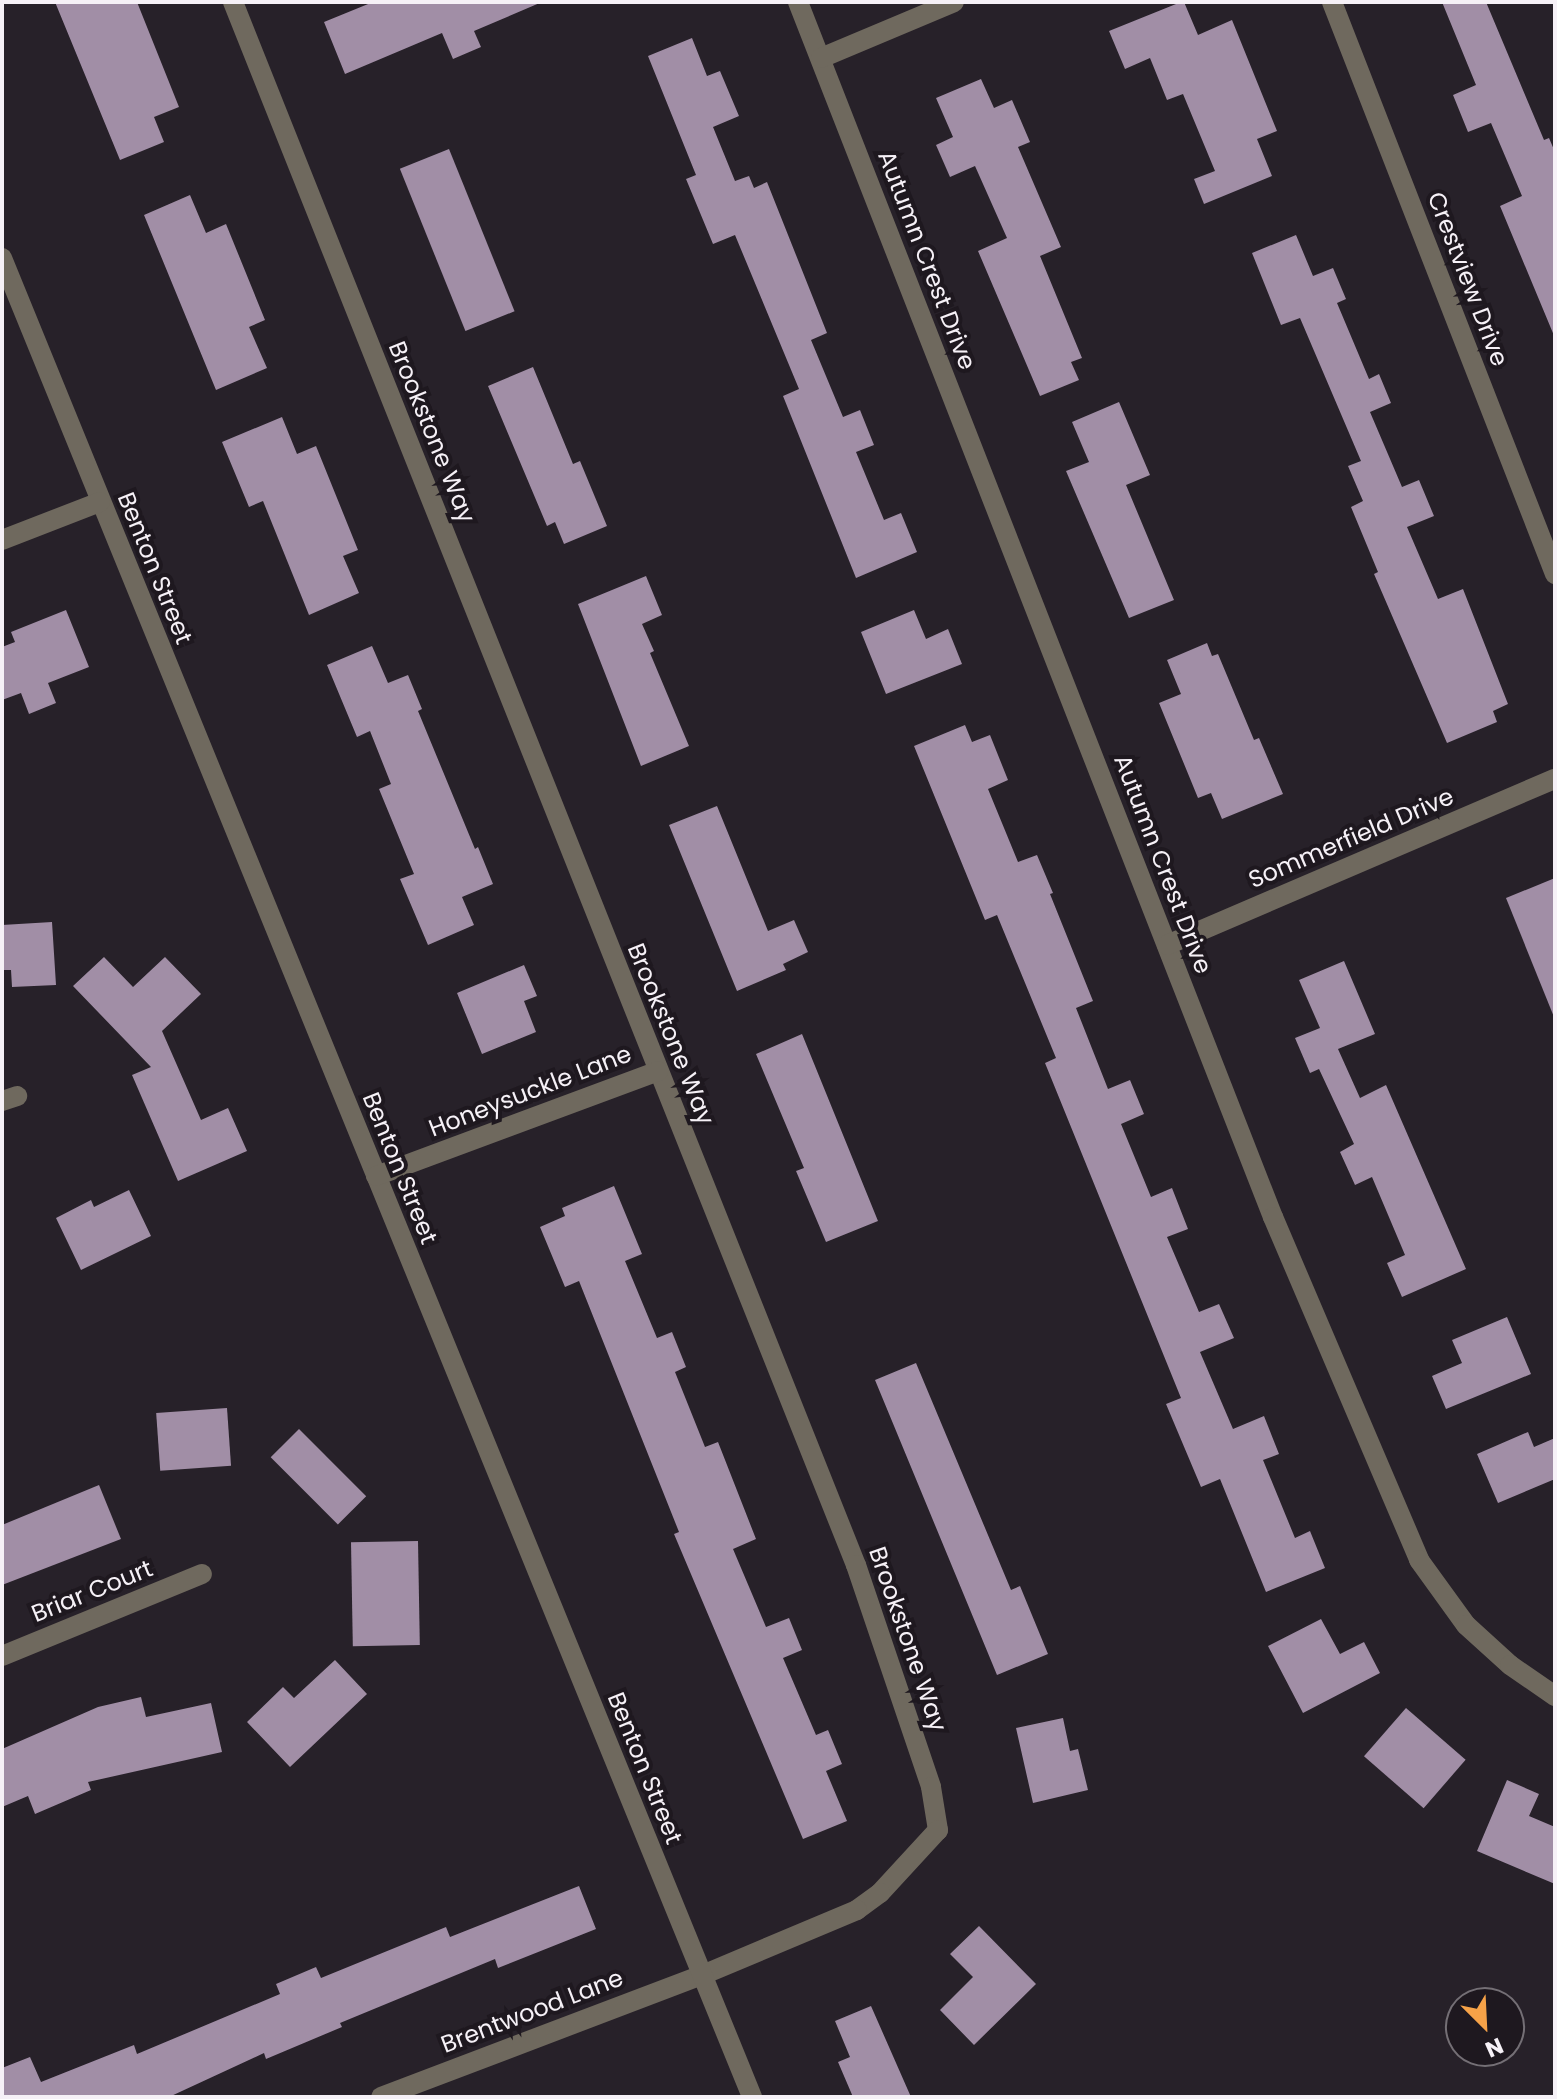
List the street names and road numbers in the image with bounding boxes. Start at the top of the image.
street label: Autumn Crest Drive [872,146,982,374]
street label: Crestview Drive [1422,188,1514,370]
street label: Brookstone Way [382,337,482,527]
street label: Benton Street [111,488,199,648]
street label: Autumn Crest Drive [1108,750,1218,978]
street label: Sommerfield Drive [1244,782,1458,894]
street label: Brookstone Way [621,939,721,1129]
street label: Honeysuckle Lane [425,1039,635,1143]
street label: Benton Street [356,1088,444,1248]
street label: Brookstone Way [863,1543,953,1735]
street label: Briar Court [27,1554,157,1628]
street label: Benton Street [601,1688,689,1848]
street label: Brentwood Lane [437,1963,627,2059]

